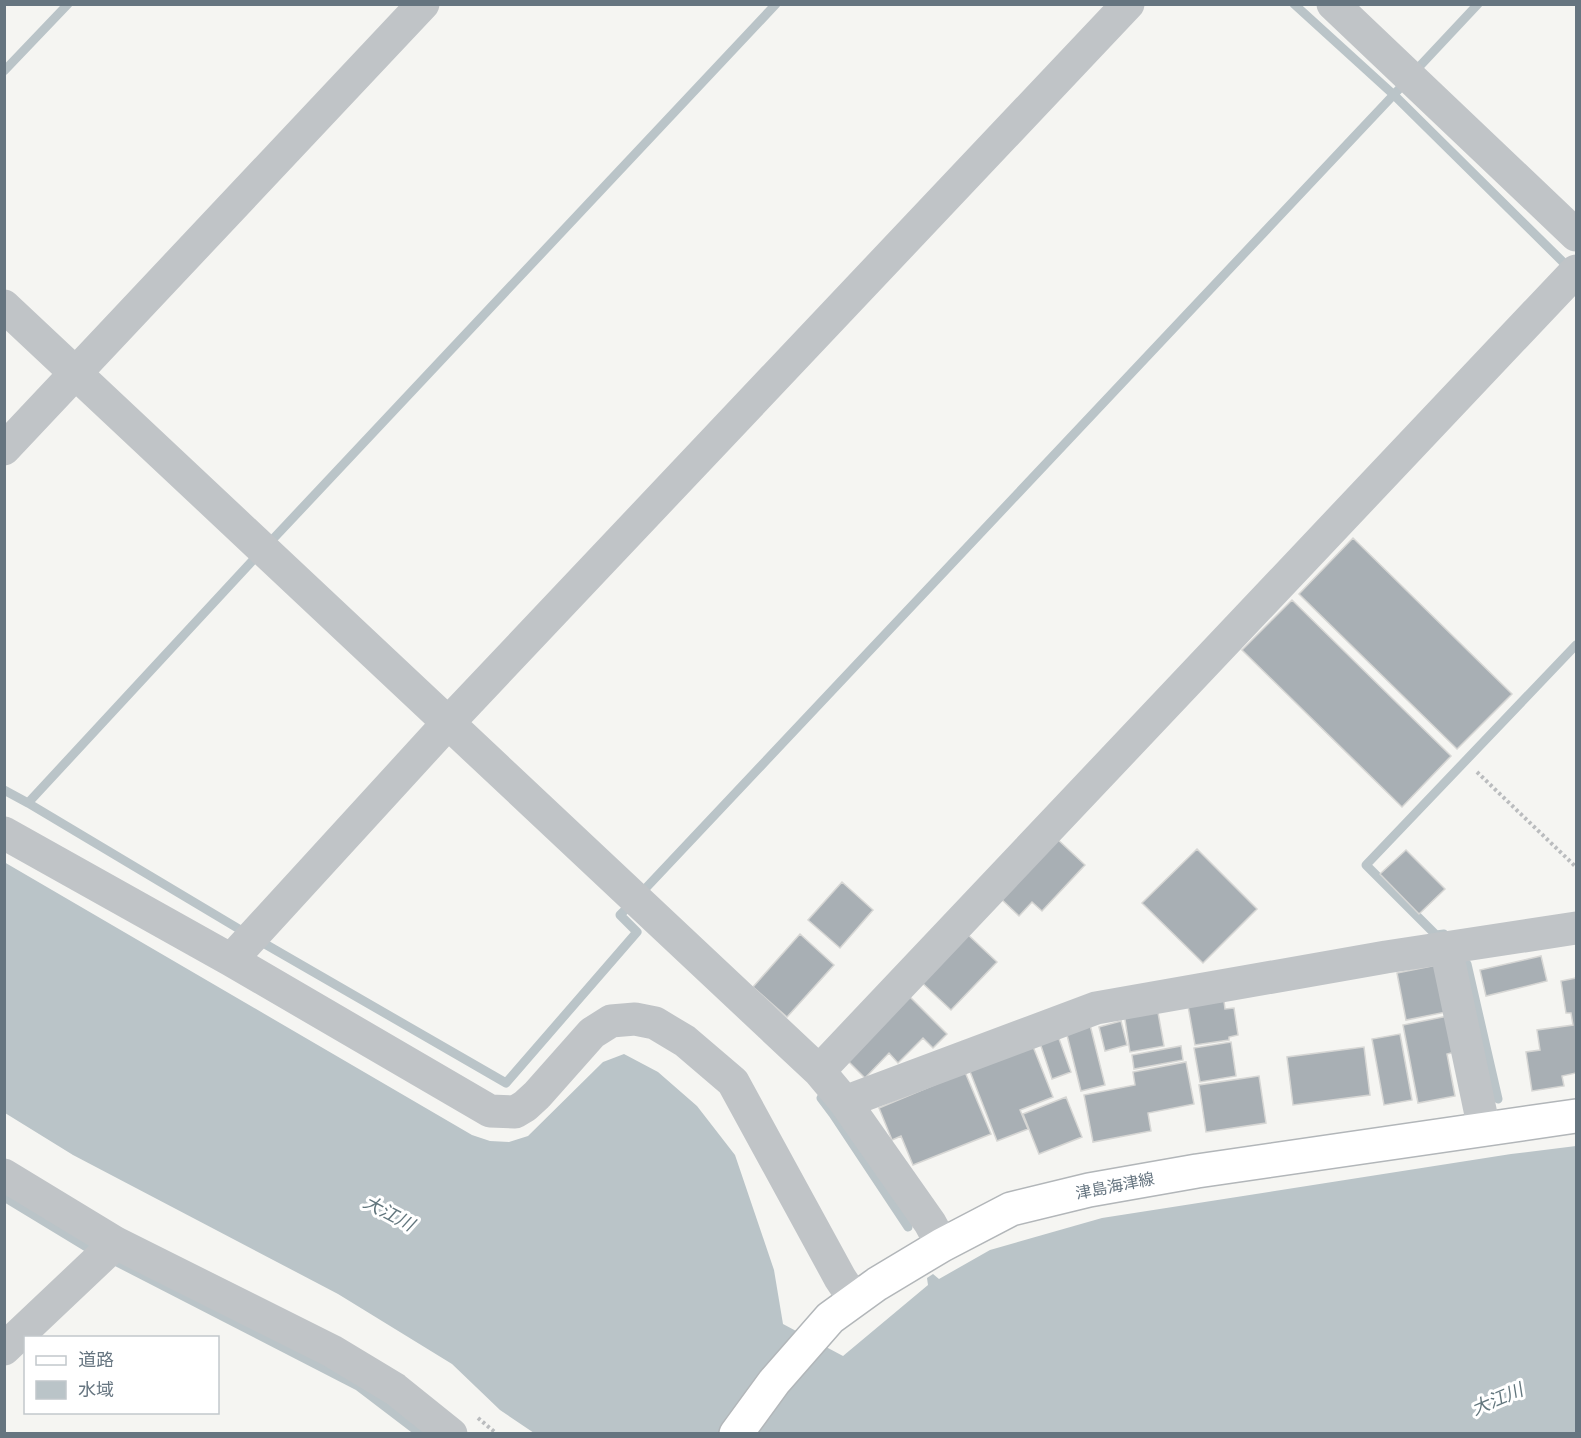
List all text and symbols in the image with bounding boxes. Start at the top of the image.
street label: 津島海津線 [1074,1169,1156,1203]
water label: 大江川 [360,1191,420,1236]
legend [24,1336,219,1414]
text: 道路 [78,1349,114,1370]
water label: 大江川 [1468,1378,1528,1419]
text: 水域 [78,1379,114,1400]

